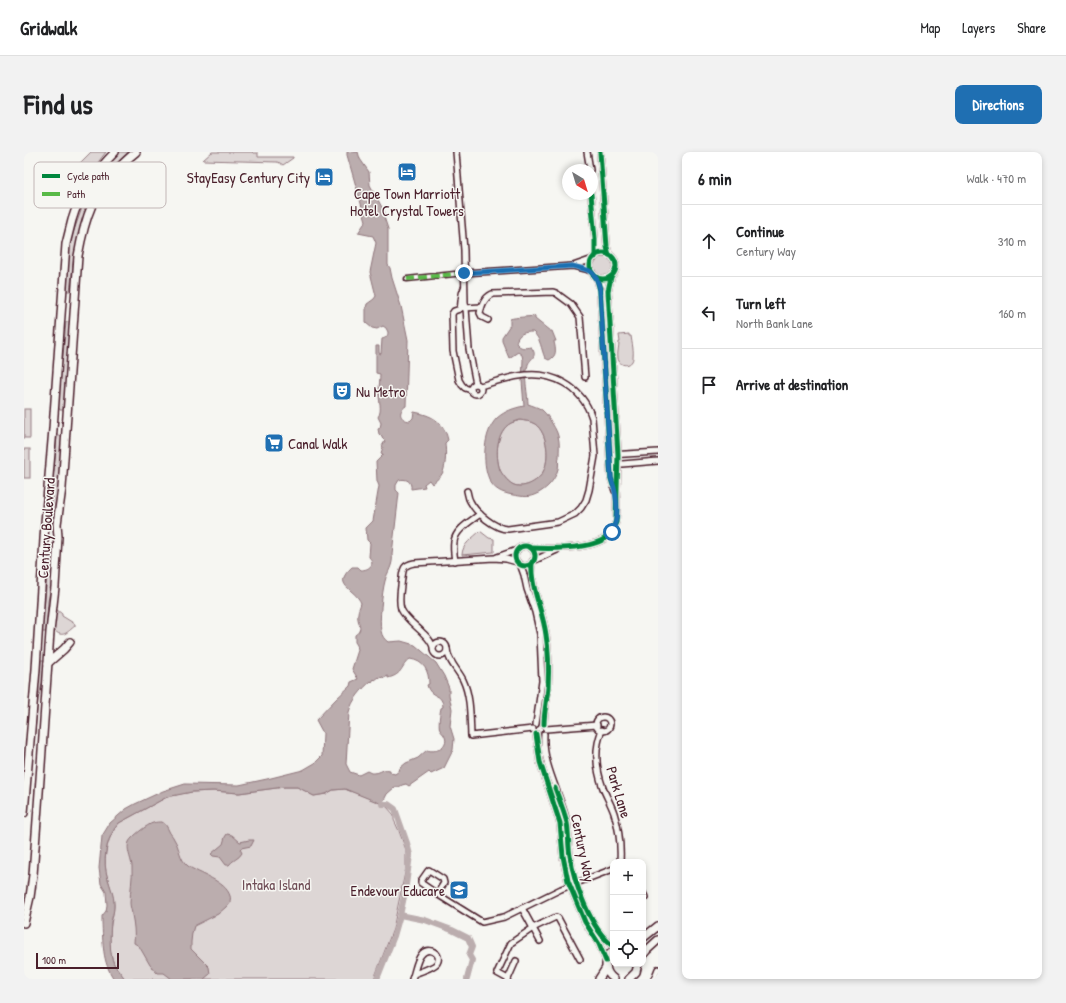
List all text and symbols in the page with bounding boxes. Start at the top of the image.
text: Gridwalk [20,15,77,41]
text: Map [920,18,940,37]
text: Layers [962,18,995,37]
text: Share [1017,18,1046,37]
text: Find us [24,85,93,123]
button: Directions [955,85,1042,124]
hotel icon: Cape Town Marriott Hotel Crystal Towers [396,161,418,183]
legend [34,162,166,208]
north arrow [562,164,598,200]
hotel icon: StayEasy Century City [313,166,335,188]
place label: StayEasy Century City [187,167,310,188]
text: 6 min [698,167,732,190]
text: Cycle path [67,169,110,183]
text: Walk · 470 m [966,169,1026,187]
place label: Cape Town Marriott Hotel Crystal Towers [350,183,464,221]
text: Path [67,187,85,201]
text: Continue [736,221,784,242]
icon: ahead [698,230,720,252]
text: 310 m [998,232,1026,250]
text: Century Way [736,242,796,260]
route end [455,264,473,282]
text: Turn left [736,293,786,314]
icon: left [698,302,720,324]
text: 160 m [998,304,1026,322]
text: North Bank Lane [736,314,813,332]
icon: arrive [698,374,720,396]
text: Arrive at destination [736,374,848,395]
theatre icon: Nu Metro [331,380,353,402]
place label: Nu Metro [356,381,405,402]
supermarket icon: Canal Walk [263,432,285,454]
place label: Canal Walk [288,433,348,454]
street label: Century Boulevard [32,477,60,579]
route start [603,523,621,541]
street label: Park Lane [601,764,637,820]
street label: Century Way [566,812,600,884]
map controls [610,859,646,967]
button: + [610,859,646,895]
park label: Intaka Island [242,874,310,895]
school or university icon: Endevour Educare [448,879,470,901]
place label: Endevour Educare [351,880,445,901]
button: − [610,895,646,931]
button: locate [610,931,646,967]
scale bar [36,951,119,970]
text: 100 m [42,953,66,967]

